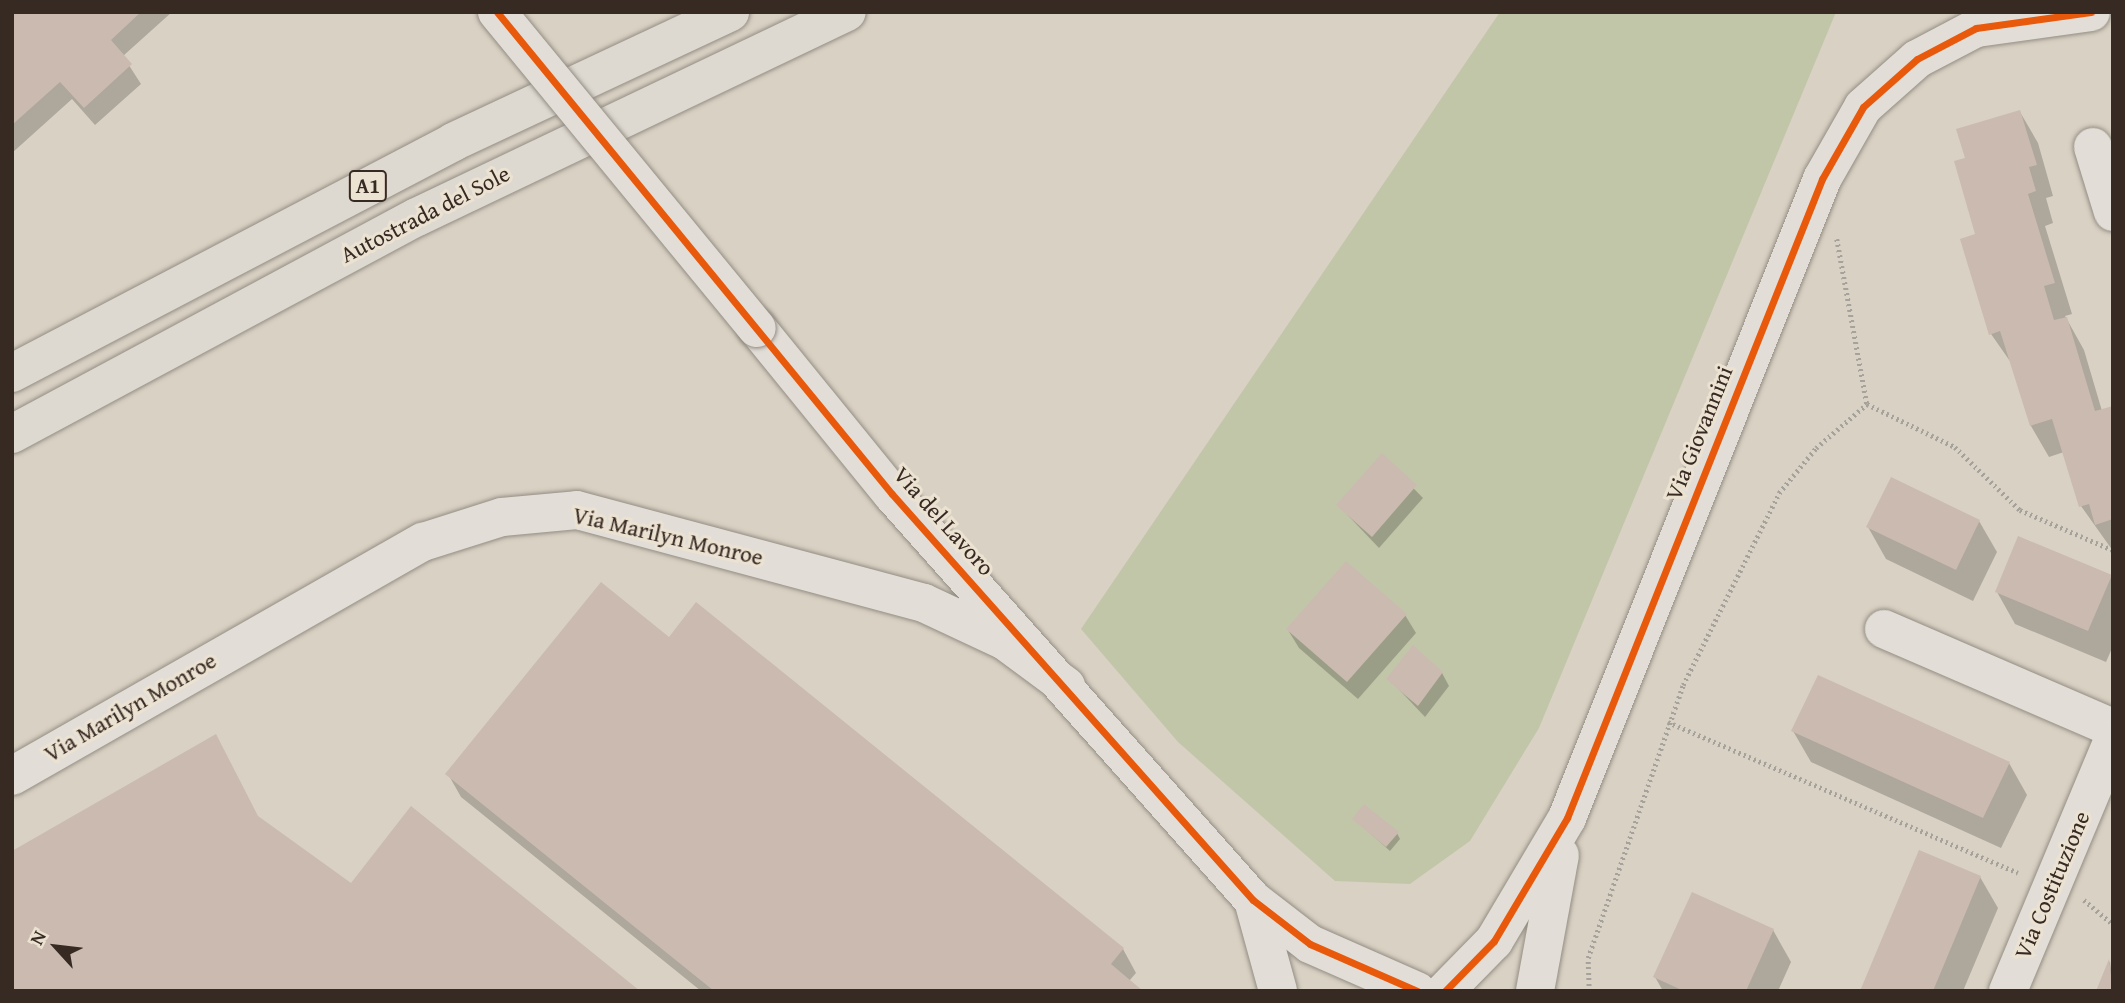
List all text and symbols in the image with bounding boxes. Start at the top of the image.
street label: Autostrada del Sole [336,159,514,269]
road number: A1 [349,168,387,204]
street label: Via Giovannini [1660,362,1738,504]
street label: Via del Lavoro [888,461,1000,581]
street label: Via Marilyn Monroe [570,501,766,571]
street label: Via Marilyn Monroe [39,647,221,767]
street label: Via Costituzione [2008,807,2096,963]
north arrow [21,912,91,982]
text: N [22,925,53,949]

